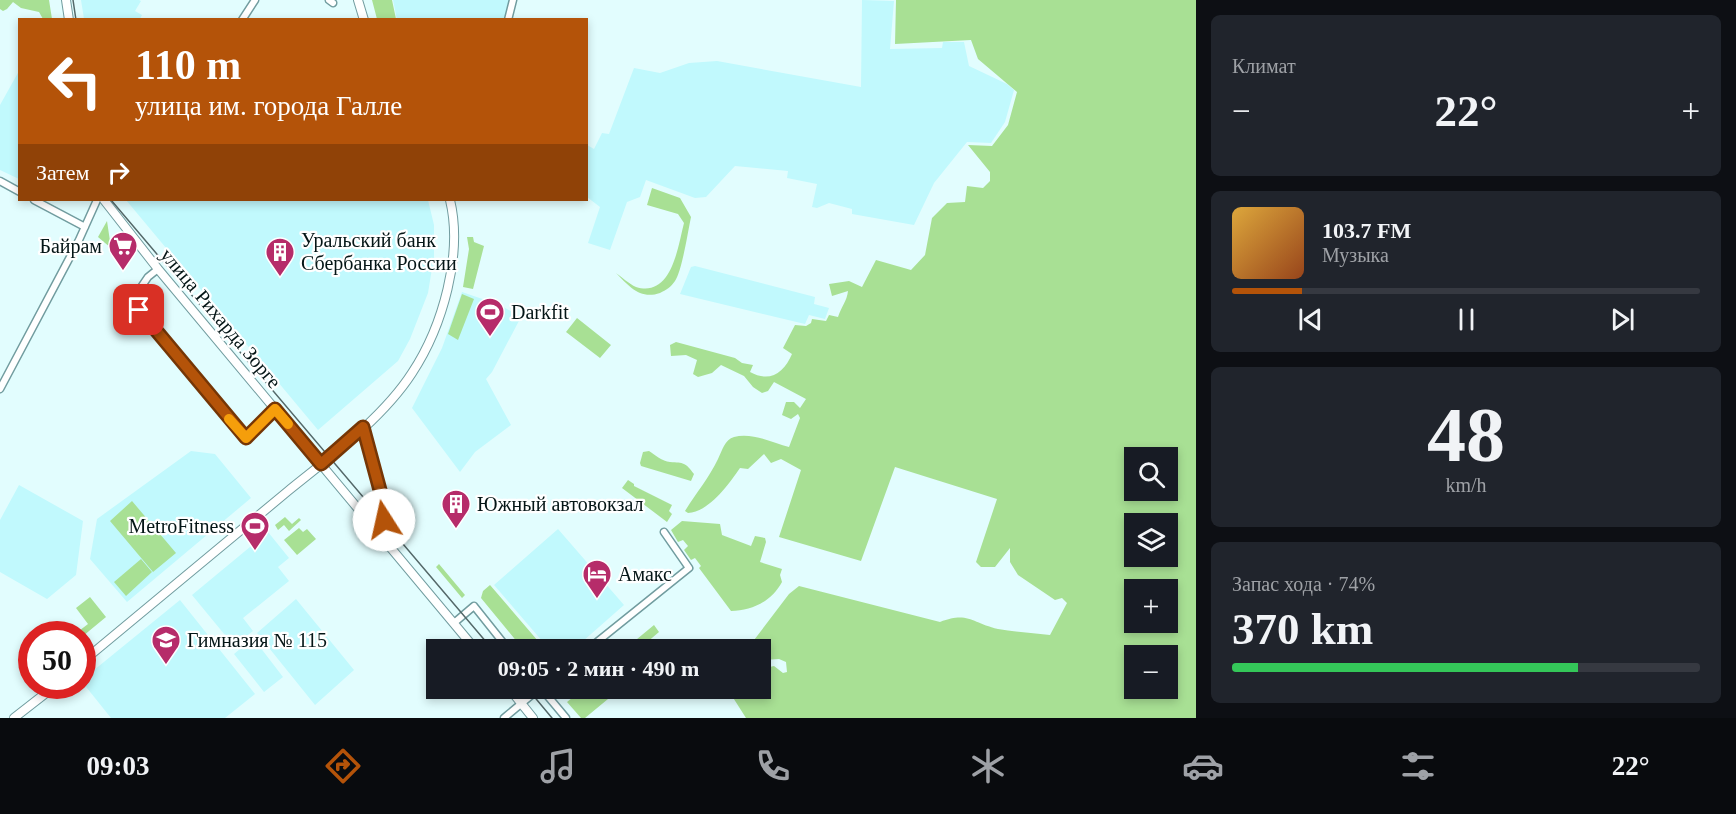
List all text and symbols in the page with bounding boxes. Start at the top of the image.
icon: left [36,42,114,120]
text: 110 m [135,42,241,88]
text: Климат [1232,55,1296,77]
text: 22° [1435,86,1498,136]
text: улица им. города Галле [135,91,402,121]
text: − [1232,93,1251,129]
text: + [1681,93,1700,129]
icon: right [102,156,135,189]
text: Затем [36,160,90,185]
text: 103.7 FM [1322,218,1411,243]
place label: Уральский банк Сбербанка России [301,229,457,275]
supermarket icon: Байрам [107,230,139,272]
place label: Байрам [39,235,102,258]
building icon: Уральский банк Сбербанка России [264,236,296,278]
street label: улица Рихарда Зорге [155,244,286,393]
text: Музыка [1322,244,1389,266]
pin [113,284,164,335]
icon: arrive [122,293,155,326]
sports icon: Darkfit [474,296,506,338]
place label: Darkfit [511,301,569,323]
icon: previous [1294,303,1327,336]
icon: pause [1450,303,1483,336]
icon: next [1606,303,1639,336]
text: 48 [1427,391,1505,478]
map controls [1124,447,1178,699]
button: search [1124,447,1178,501]
text: km/h [1445,474,1487,496]
position arrow [352,488,416,552]
building icon: Южный автовокзал [440,488,472,530]
place label: Южный автовокзал [477,493,643,515]
sports icon: MetroFitness [239,510,271,552]
button: layers [1124,513,1178,567]
place label: MetroFitness [128,515,234,537]
hotel icon: Амакс [581,558,613,600]
place label: Амакс [618,563,672,585]
text: Запас хода · 74% [1232,573,1375,595]
button: + [1124,579,1178,633]
text: 370 km [1232,604,1373,654]
speed limit sign: 50 [18,621,96,699]
school or university icon: Гимназия № 115 [150,624,182,666]
place label: Гимназия № 115 [187,629,327,651]
button: − [1124,645,1178,699]
text: 09:05 · 2 мин · 490 m [498,656,699,681]
icon: directions [322,745,364,787]
icon: music [537,745,579,787]
icon: phone [752,745,794,787]
icon: climate [967,745,1009,787]
icon: car [1182,745,1224,787]
icon: filters [1397,745,1439,787]
text: 09:03 [86,751,149,781]
text: 22° [1612,751,1649,781]

